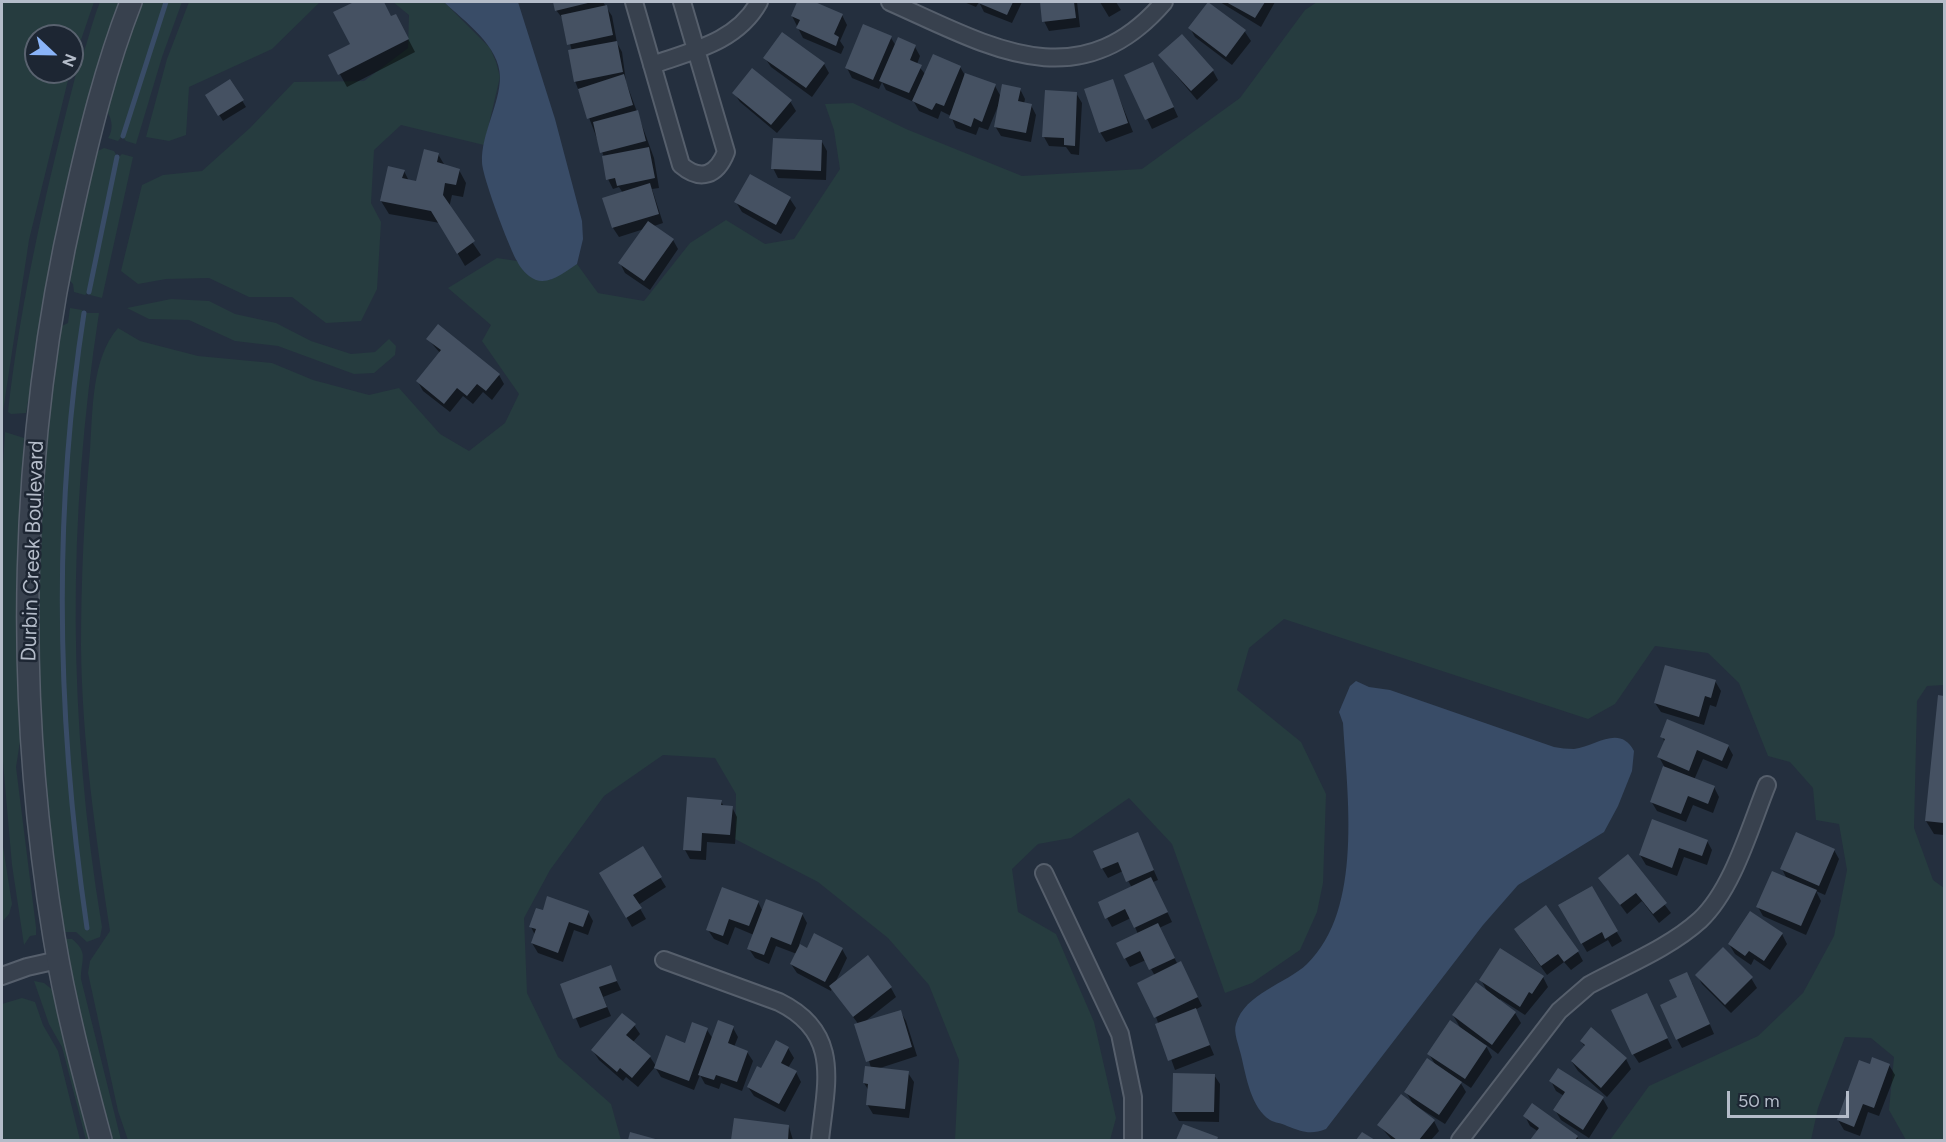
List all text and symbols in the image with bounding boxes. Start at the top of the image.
north arrow [24,24,84,84]
text: N [58,51,80,69]
street label: Durbin Creek Boulevard [17,440,49,662]
scale bar [1730,1079,1852,1117]
text: 50 m [1738,1090,1780,1112]

